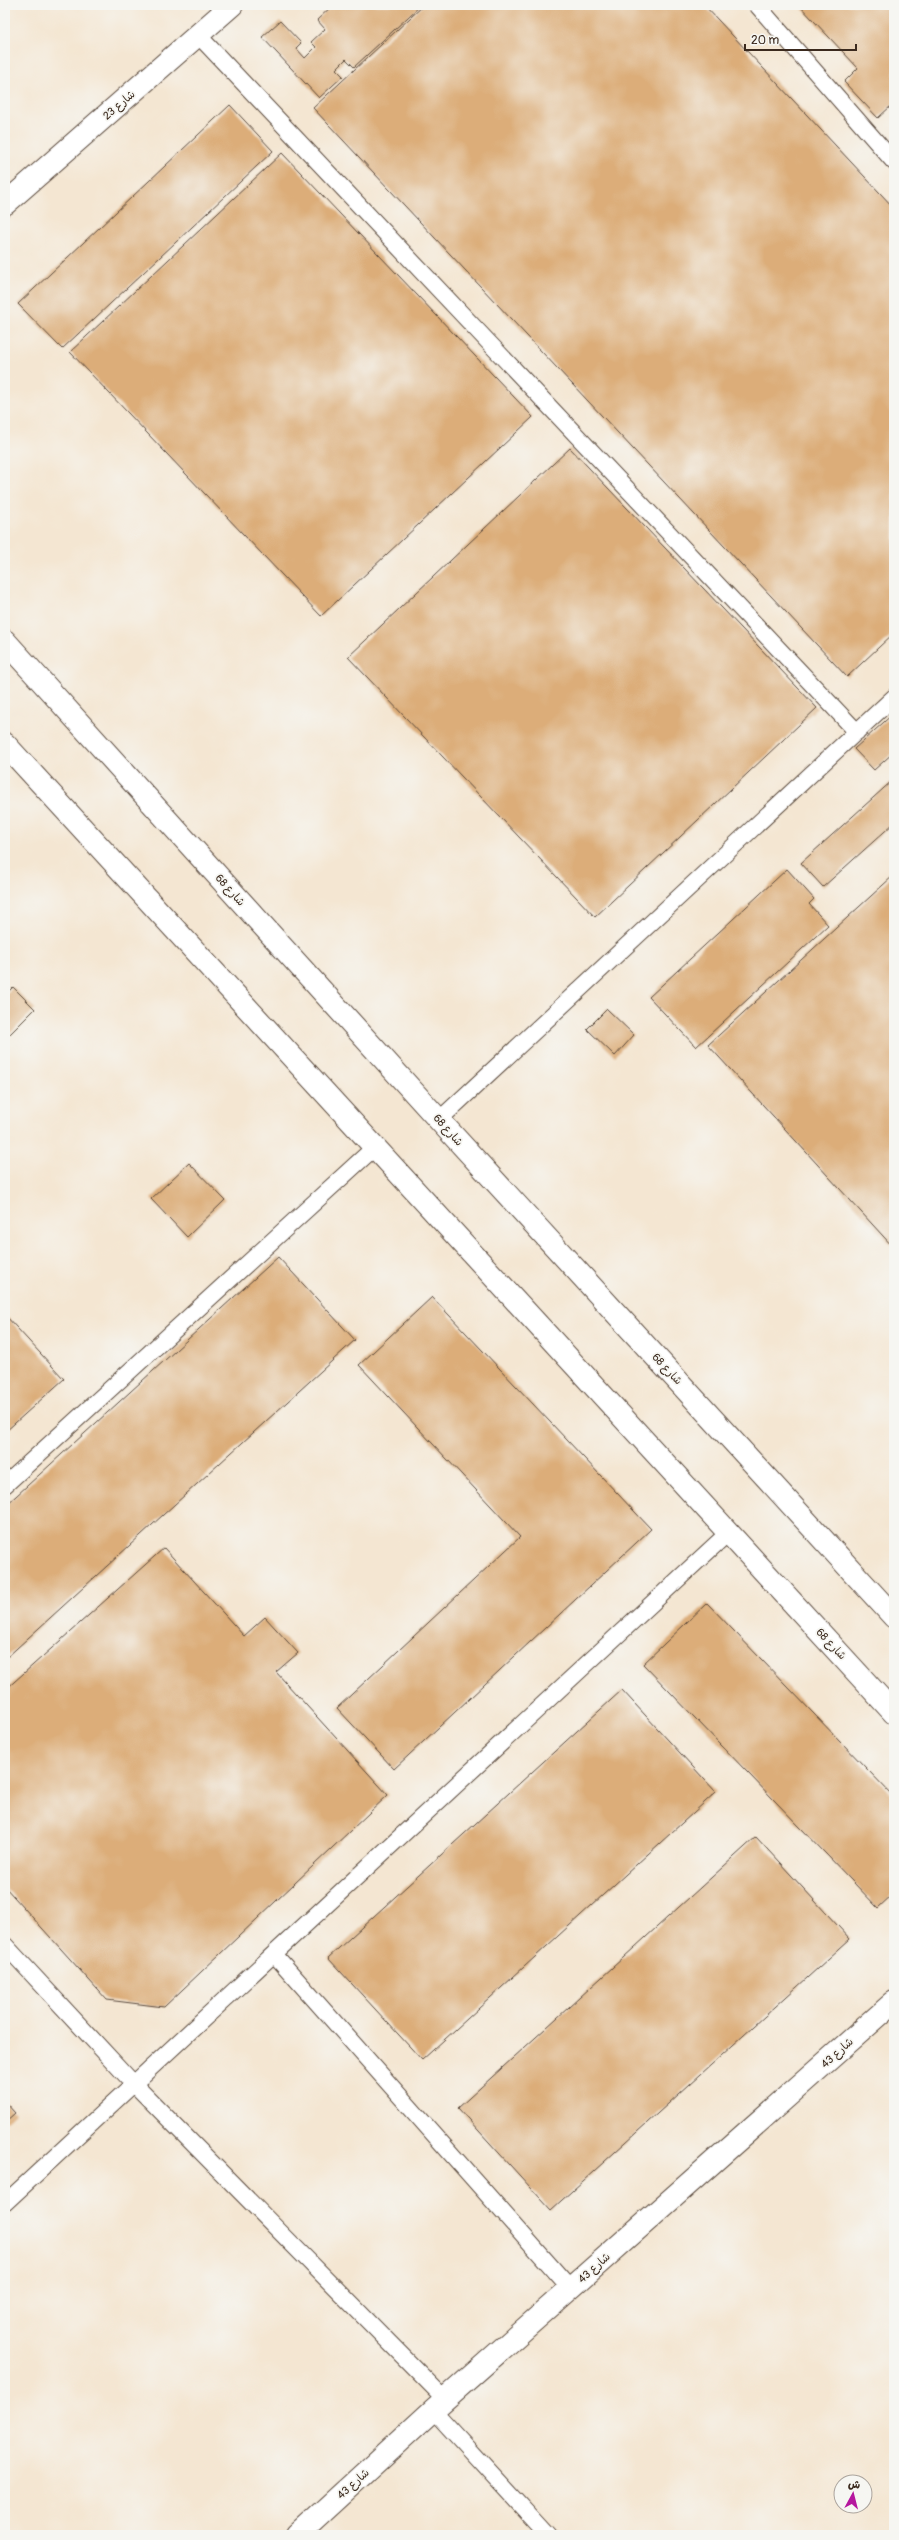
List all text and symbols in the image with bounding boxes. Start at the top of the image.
scale bar [745,26,856,52]
text: 20 m [751,33,780,48]
street label: شارع 23 [100,88,139,124]
street label: شارع 68 [211,871,248,910]
street label: شارع 68 [429,1111,466,1150]
street label: شارع 68 [648,1351,685,1389]
street label: شارع 68 [812,1626,849,1664]
street label: شارع 43 [818,2035,857,2072]
street label: شارع 43 [575,2250,614,2287]
street label: شارع 43 [334,2466,373,2503]
north arrow [833,2474,873,2514]
text: ش [847,2477,861,2492]

